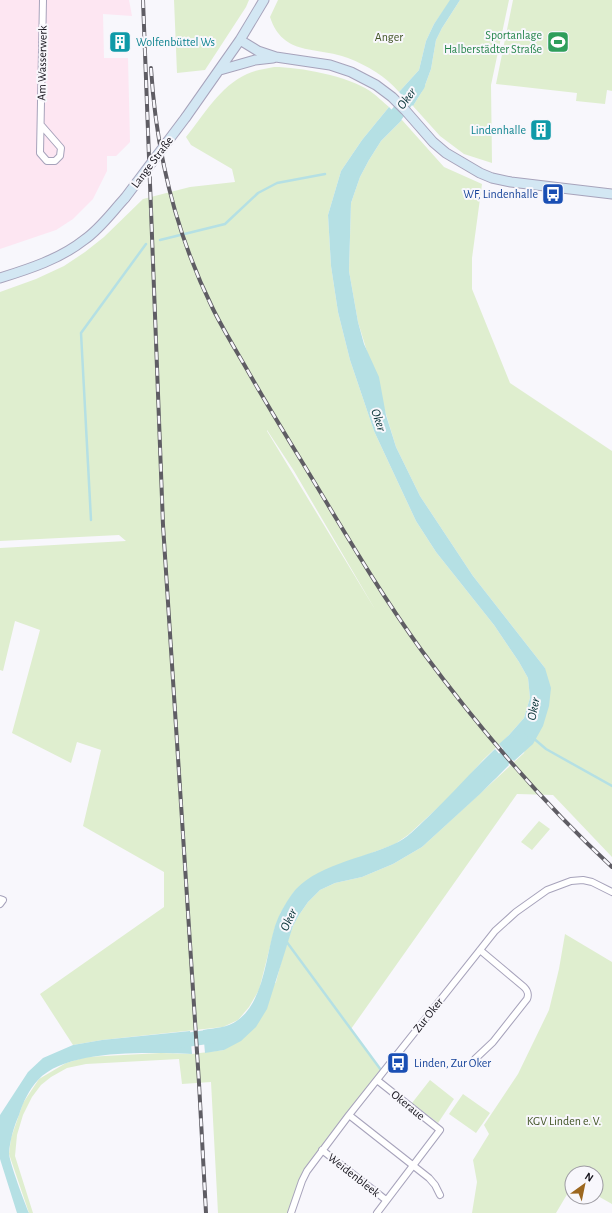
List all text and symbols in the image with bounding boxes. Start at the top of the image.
street label: Am Wasserwerk [35,25,49,101]
building icon: Wolfenbüttel Ws [107,29,133,55]
place label: Sportanlage Halberstädter Straße [444,29,542,55]
sports icon: Sportanlage Halberstädter Straße [545,29,571,55]
park label: Anger [375,31,403,43]
place label: Wolfenbüttel Ws [136,36,215,48]
water label: Oker [395,85,419,112]
building icon: Lindenhalle [528,117,554,143]
place label: Lindenhalle [471,124,526,136]
street label: Lange Straße [129,134,175,190]
bus stop icon: WF, Lindenhalle [540,181,566,207]
place label: WF, Lindenhalle [463,188,538,200]
water label: Oker [368,407,388,434]
water label: Oker [525,696,543,722]
water label: Oker [278,906,300,933]
street label: Zur Oker [411,995,445,1035]
bus stop icon: Linden, Zur Oker [385,1050,411,1076]
place label: Linden, Zur Oker [414,1057,491,1069]
street label: Okeraue [389,1088,427,1122]
park label: KGV Linden e. V. [527,1115,601,1127]
street label: Weidenbleek [326,1151,383,1199]
north arrow [564,1165,604,1205]
text: N [583,1170,595,1184]

